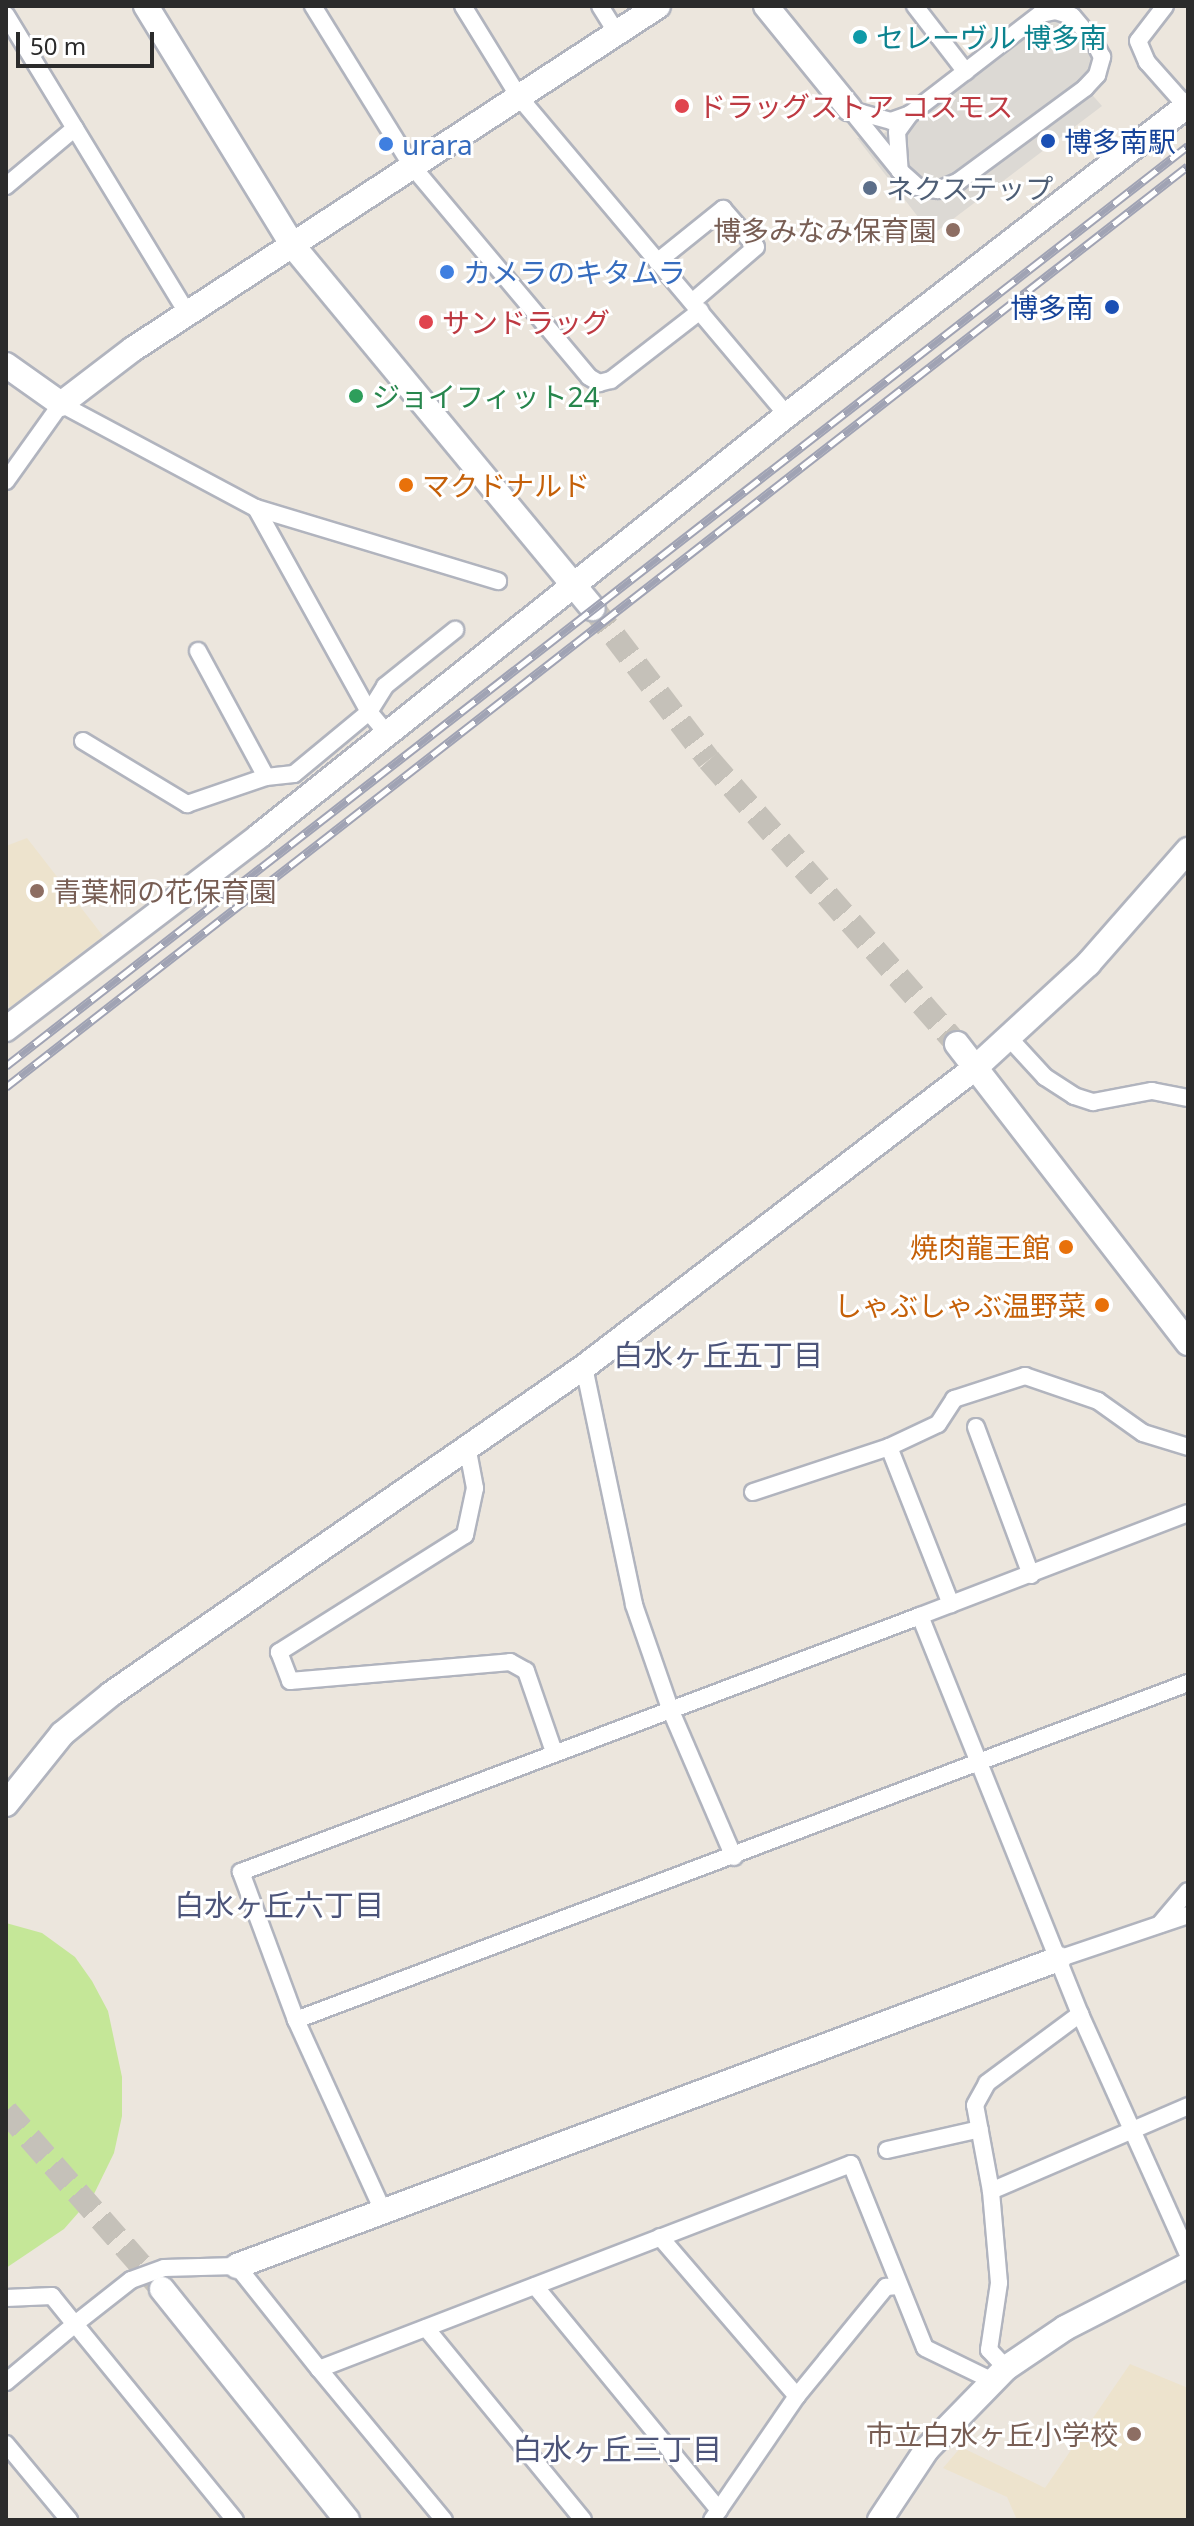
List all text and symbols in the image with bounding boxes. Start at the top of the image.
scale bar [20,16,158,66]
place label: セレーヴル 博多南 [876,20,1107,54]
marker: セレーヴル 博多南 [851,28,869,46]
text: 50 m [30,29,86,62]
place label: ドラッグストア コスモス [698,89,1013,123]
marker: ドラッグストア コスモス [673,97,691,115]
place label: 博多南駅 [1064,124,1176,158]
place label: urara [402,127,473,161]
marker: 博多南駅 [1039,132,1057,150]
marker: urara [377,135,395,153]
place label: ネクステップ [886,171,1054,205]
marker: ネクステップ [861,179,879,197]
place label: 博多みなみ保育園 [713,213,937,247]
marker: 博多みなみ保育園 [944,221,962,239]
place label: カメラのキタムラ [463,255,687,289]
marker: カメラのキタムラ [438,263,456,281]
place label: 博多南 [1010,290,1094,324]
marker: 博多南 [1101,296,1123,318]
place label: サンドラッグ [442,305,610,339]
marker: サンドラッグ [417,313,435,331]
place label: ジョイフィット24 [372,379,600,413]
marker: ジョイフィット24 [347,387,365,405]
place label: マクドナルド [422,468,590,502]
marker: マクドナルド [397,476,415,494]
place label: 青葉桐の花保育園 [53,874,277,908]
marker: 青葉桐の花保育園 [28,882,46,900]
place label: 焼肉龍王館 [910,1230,1050,1264]
marker: 焼肉龍王館 [1057,1238,1075,1256]
place label: しゃぶしゃぶ温野菜 [834,1288,1086,1322]
marker: しゃぶしゃぶ温野菜 [1093,1296,1111,1314]
district label: 白水ヶ丘五丁目 [613,1337,823,1373]
district label: 白水ヶ丘六丁目 [174,1887,384,1923]
place label: 市立白水ヶ丘小学校 [866,2417,1118,2451]
marker: 市立白水ヶ丘小学校 [1125,2425,1143,2443]
district label: 白水ヶ丘三丁目 [512,2431,722,2467]

